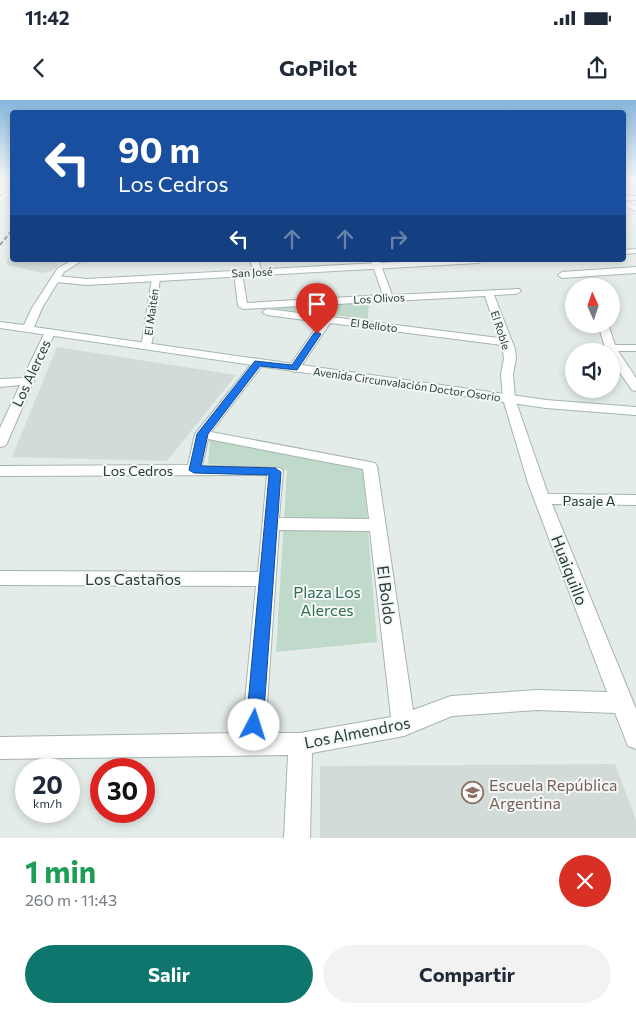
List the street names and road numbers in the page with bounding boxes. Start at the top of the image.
street label: San José [231,264,273,281]
street label: El Maitén [141,288,161,336]
street label: Los Olivos [353,290,405,306]
street label: El Roble [489,309,513,351]
street label: El Belloto [350,316,399,334]
street label: Los Alerces [8,337,54,409]
street label: Avenida Circunvalación Doctor Osorio [312,364,502,404]
street label: Los Cedros [103,462,173,479]
street label: Pasaje A [562,492,616,509]
street label: Huaiquillo [548,532,592,608]
street label: El Boldo [374,564,400,626]
street label: Los Castaños [85,569,181,588]
street label: Los Almendros [302,712,412,752]

